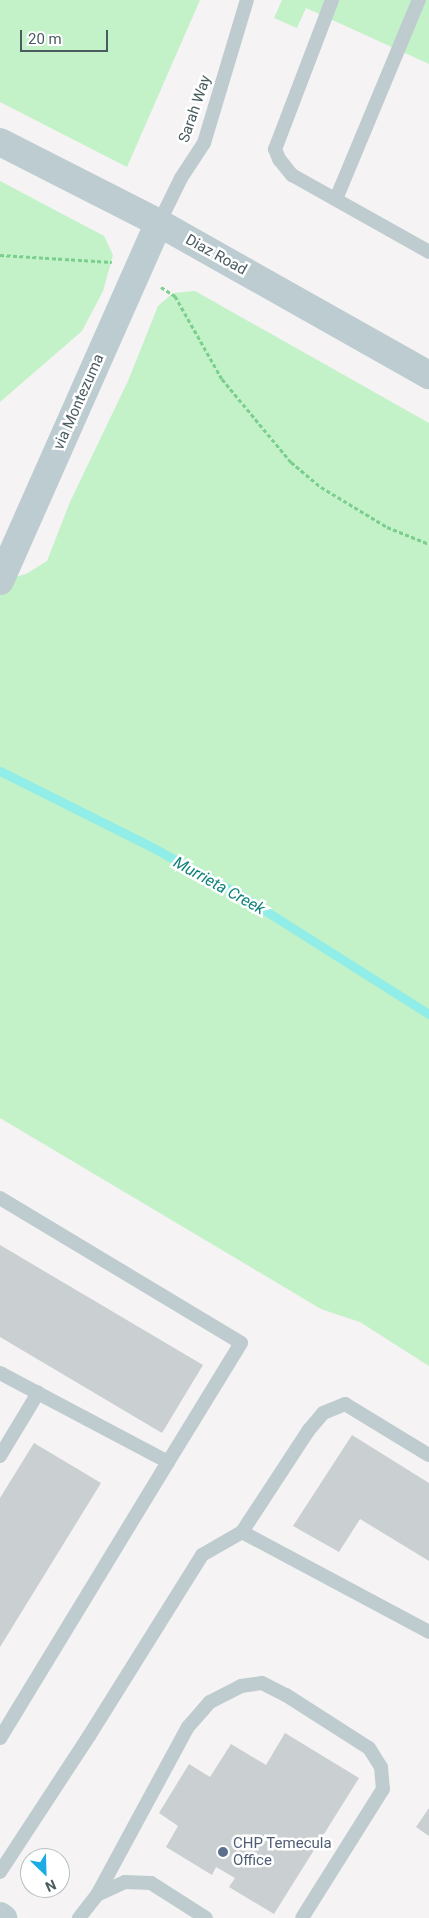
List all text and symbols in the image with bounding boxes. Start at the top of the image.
scale bar [22,20,110,52]
text: 20 m [28,30,62,48]
street label: Sarah Way [175,73,215,145]
street label: Diaz Road [182,231,250,279]
street label: via Montezuma [50,351,108,453]
water label: Murrieta Creek [170,853,268,919]
place label: CHP Temecula Office [233,1834,332,1869]
marker: CHP Temecula Office [217,1846,229,1858]
north arrow [20,1848,70,1898]
text: N [43,1876,58,1895]

